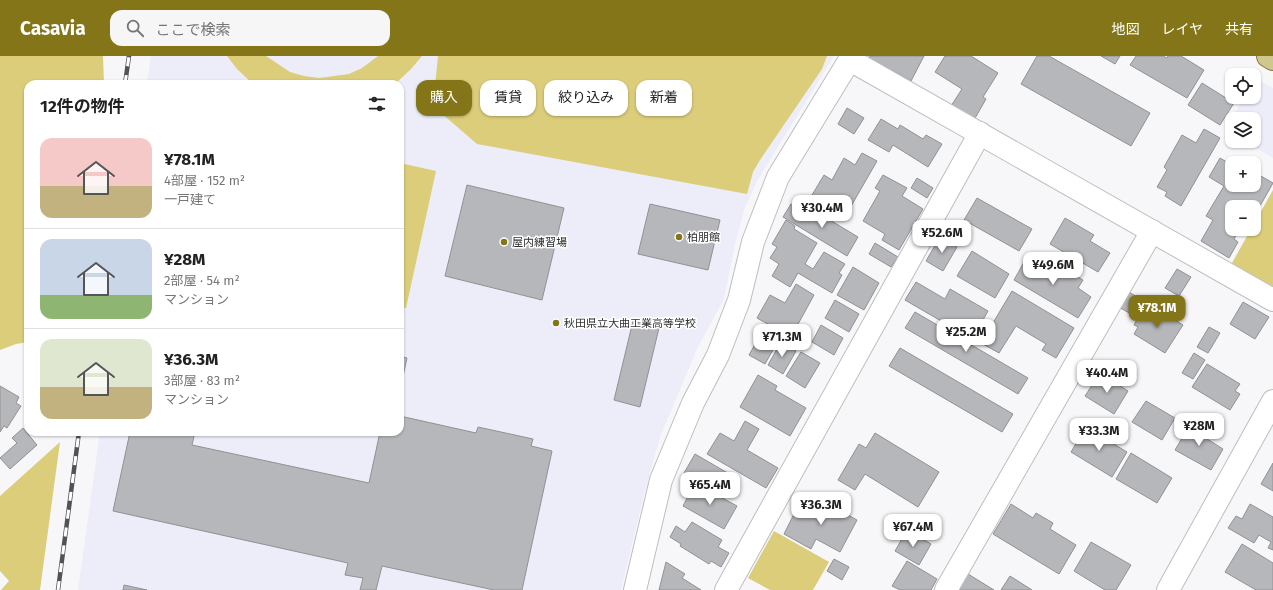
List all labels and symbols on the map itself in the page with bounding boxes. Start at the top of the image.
pin: ¥30.4M [789,195,855,229]
pin: ¥52.6M [909,220,975,254]
place label: 柏朋館 [687,231,720,244]
marker: 柏朋館 [674,232,684,242]
place label: 屋内練習場 [512,236,567,249]
marker: 屋内練習場 [499,237,509,247]
pin: ¥49.6M [1020,252,1086,286]
pin: ¥78.1M [1124,295,1190,329]
place label: 秋田県立大曲工業高等学校 [564,317,696,330]
marker: 秋田県立大曲工業高等学校 [551,318,561,328]
pin: ¥25.2M [933,319,999,353]
pin: ¥71.3M [749,324,815,358]
pin: ¥40.4M [1074,360,1140,394]
pin: ¥28M [1175,413,1223,447]
pin: ¥33.3M [1066,418,1132,452]
pin: ¥65.4M [677,472,743,506]
pin: ¥36.3M [788,492,854,526]
pin: ¥67.4M [880,514,946,548]

